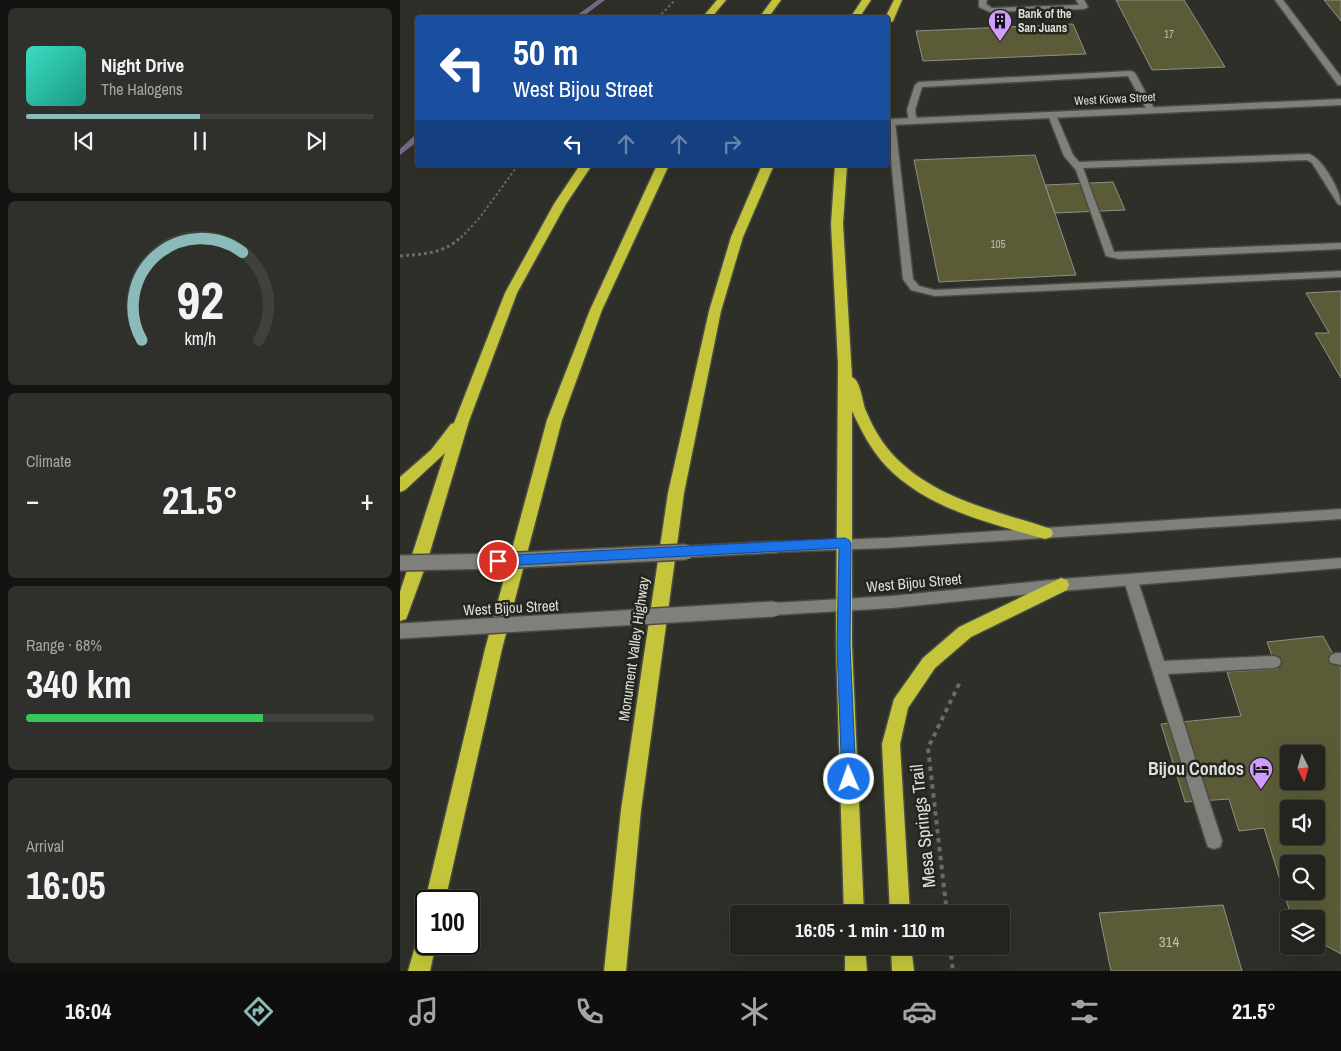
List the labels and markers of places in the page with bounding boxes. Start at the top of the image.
place label: Bank of the San Juans [1018,6,1072,36]
building icon: Bank of the San Juans [987,8,1013,42]
pin [477,540,519,582]
place label: Bijou Condos [1148,756,1244,781]
hotel icon: Bijou Condos [1248,756,1274,790]

